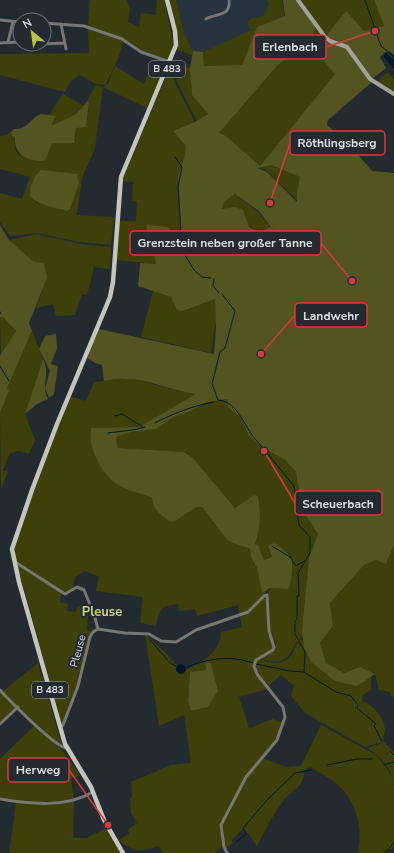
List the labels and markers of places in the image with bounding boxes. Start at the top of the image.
callout: Erlenbach [254,35,326,59]
callout: Röthlingsberg [290,131,385,155]
callout: Grenzstein neben großer Tanne [130,231,321,255]
callout: Landwehr [295,303,367,327]
callout: Scheuerbach [295,491,382,515]
callout: Herweg [8,758,69,782]

